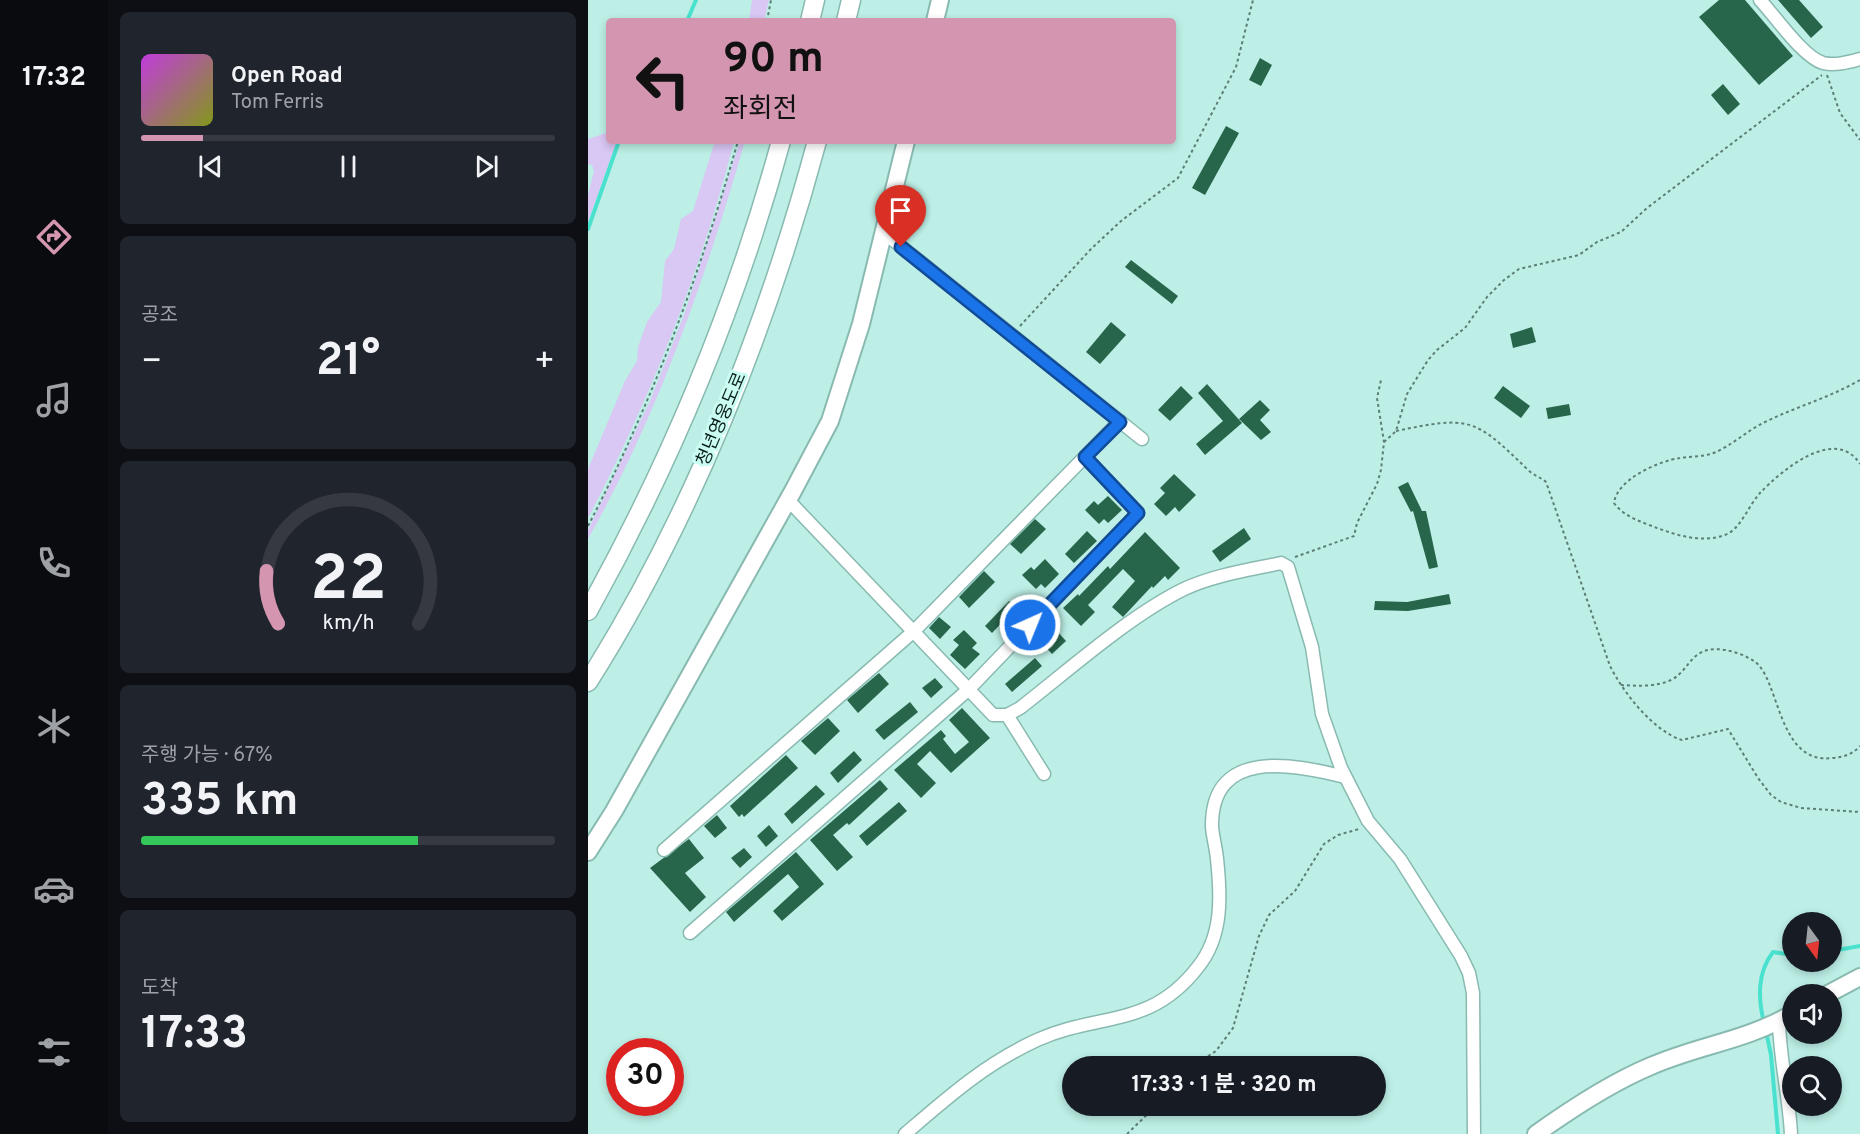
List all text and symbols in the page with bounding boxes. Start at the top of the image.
text: 90 m [723,34,824,87]
icon: left [624,42,702,120]
text: 17:32 [22,61,86,95]
text: Open Road [231,63,343,90]
text: Tom Ferris [231,90,324,116]
text: 좌회전 [723,93,798,127]
icon: previous [194,150,227,183]
icon: pause [332,150,365,183]
icon: next [470,150,503,183]
pin [875,185,926,247]
icon: arrive [884,194,917,227]
icon: directions [33,216,75,258]
text: 공조 [141,303,178,329]
text: 21° [316,334,380,391]
text: − [141,342,162,384]
text: + [534,342,555,384]
street label: 청년영웅도로 [692,369,752,470]
icon: music [33,379,75,421]
icon: phone [33,542,75,584]
text: 22 [310,543,386,622]
position arrow [998,593,1062,657]
text: km/h [322,610,374,637]
icon: climate [33,705,75,747]
text: 주행 가능 · 67% [141,743,273,769]
text: 335 km [141,774,298,831]
icon: car [33,868,75,910]
north arrow [1782,912,1842,972]
map controls [1782,912,1842,1116]
text: 도착 [141,976,178,1002]
button: sound [1782,984,1842,1044]
text: 17:33 [141,1007,248,1064]
icon: filters [33,1031,75,1073]
speed limit sign: 30 [606,1038,684,1116]
button: search [1782,1056,1842,1116]
text: 17:33 · 1 분 · 320 m [1132,1072,1317,1099]

